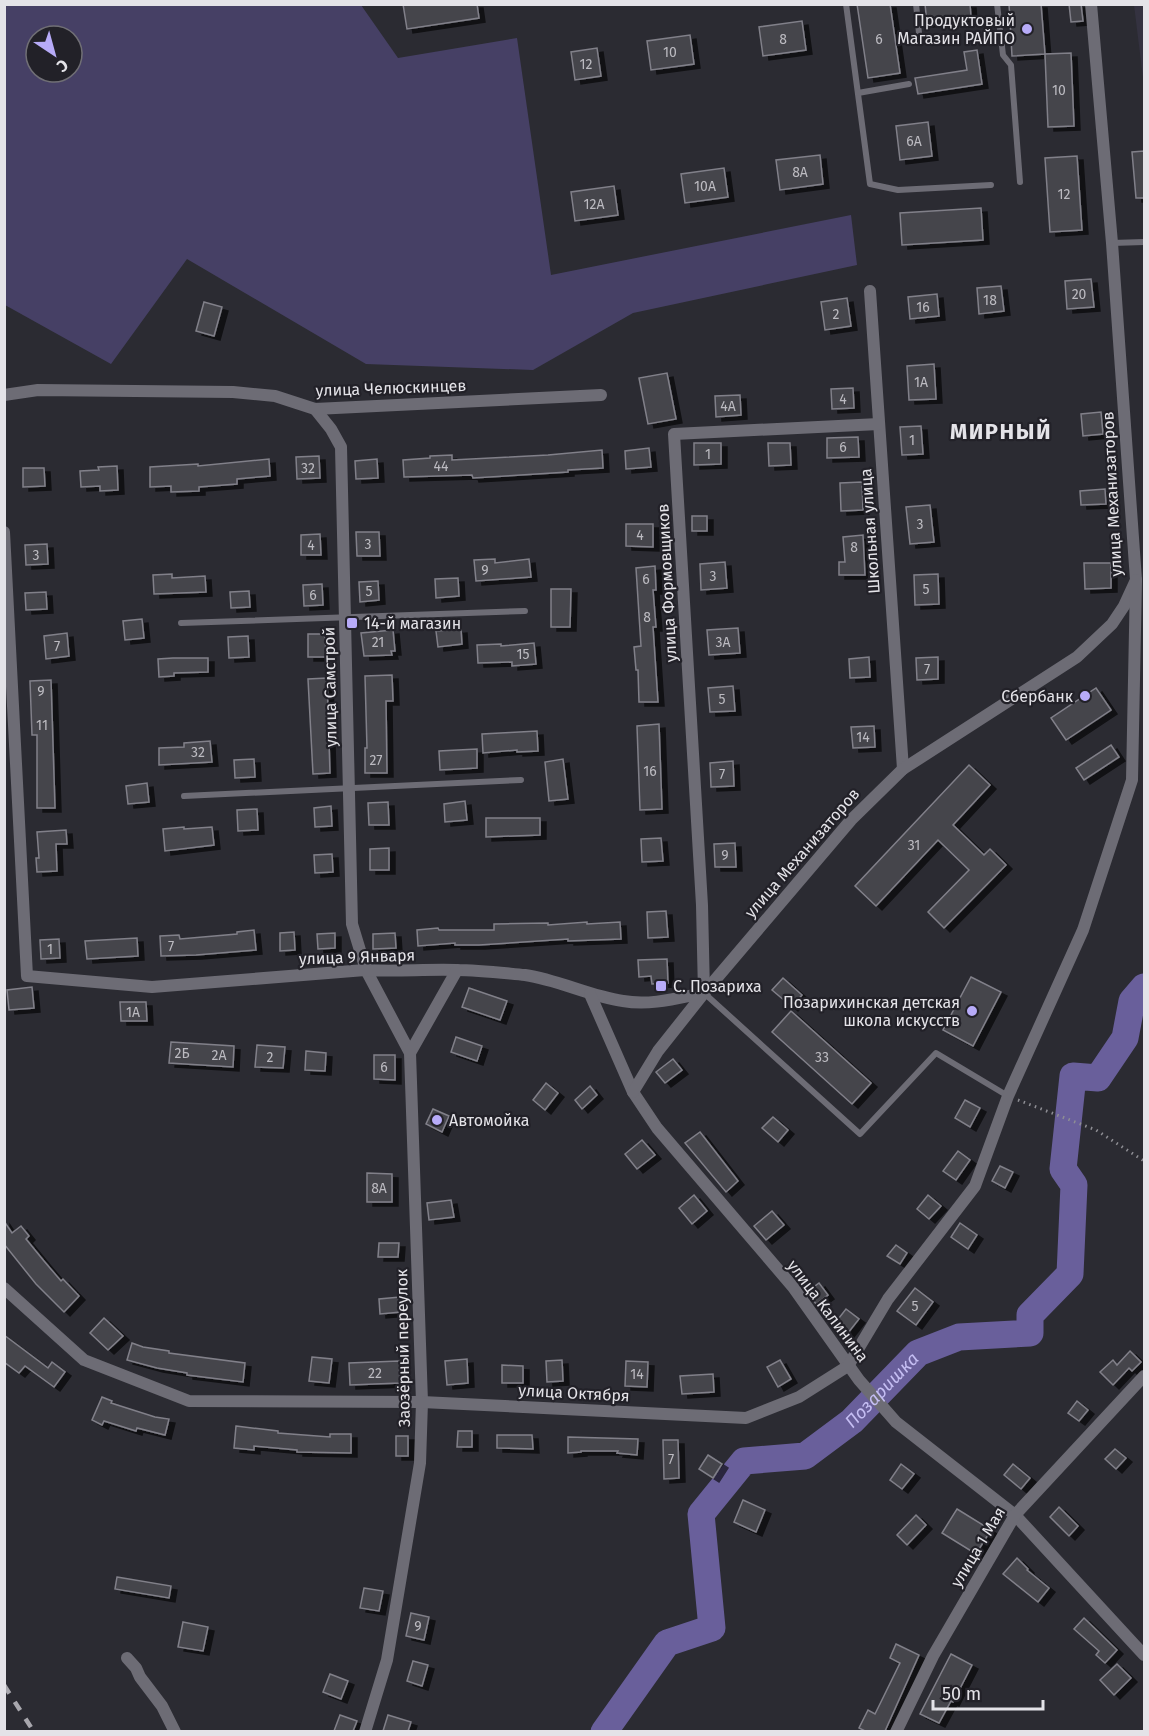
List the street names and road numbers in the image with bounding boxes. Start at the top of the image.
street label: улица Челюскинцев [315,376,467,400]
street label: улица Механизаторов [1098,411,1126,577]
street label: Школьная улица [856,468,884,594]
street label: улица Формовщиков [653,503,681,663]
street label: улица Самстрой [319,627,341,747]
street label: улица Механизаторов [741,784,863,922]
street label: улица 9 Января [299,945,415,969]
street label: улица Калинина [783,1256,873,1366]
street label: Заозёрный переулок [392,1268,414,1427]
street label: улица Октября [518,1381,630,1405]
street label: улица 1 Мая [947,1504,1009,1590]

